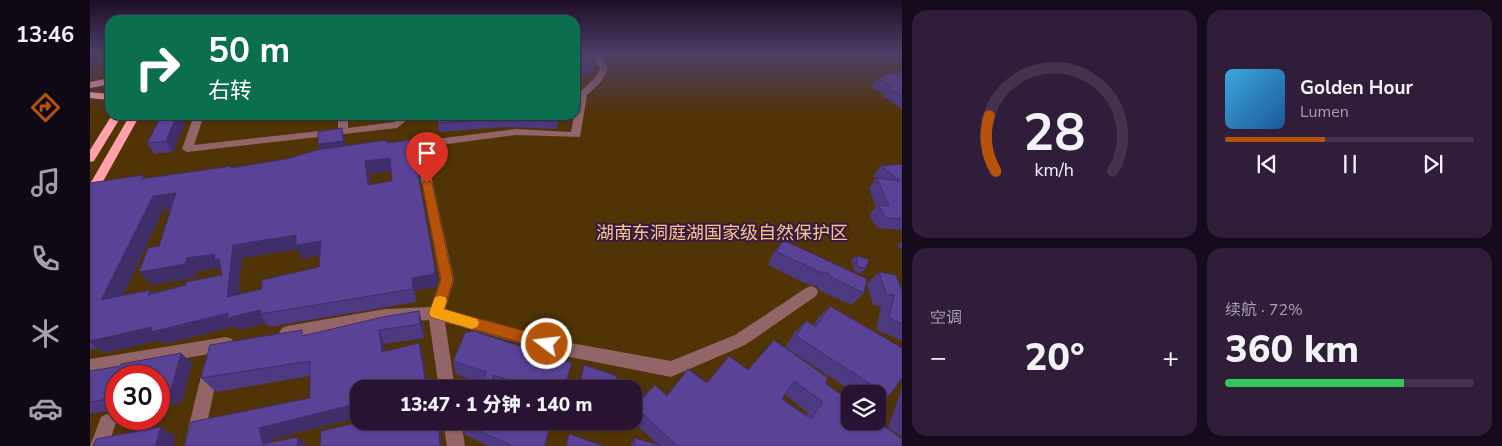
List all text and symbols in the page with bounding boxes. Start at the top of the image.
text: 13:46 [16,20,74,50]
text: 50 m [208,27,290,74]
icon: right [125,35,190,100]
text: Golden Hour [1300,75,1413,101]
text: 右转 [208,76,252,106]
icon: directions [28,90,63,125]
text: 28 [1023,97,1086,168]
text: Lumen [1300,101,1349,123]
pin [406,132,448,183]
icon: arrive [413,139,441,167]
icon: previous [1253,150,1281,178]
icon: pause [1336,150,1364,178]
icon: next [1419,150,1447,178]
text: km/h [1035,158,1074,182]
icon: music [28,165,63,200]
park label: 湖南东洞庭湖国家级自然保护区 [596,221,848,245]
icon: phone [28,241,63,276]
text: 续航 · 72% [1225,299,1303,321]
text: 空调 [930,307,962,329]
icon: climate [28,316,63,351]
position arrow [520,317,572,369]
text: 360 km [1225,324,1359,375]
text: 20° [1024,332,1085,383]
text: − [930,339,947,377]
text: + [1162,339,1179,377]
speed limit sign: 30 [105,365,170,430]
map controls [841,385,886,430]
button: layers [841,385,886,430]
icon: car [28,391,63,426]
text: 13:47 · 1 分钟 · 140 m [400,392,592,418]

